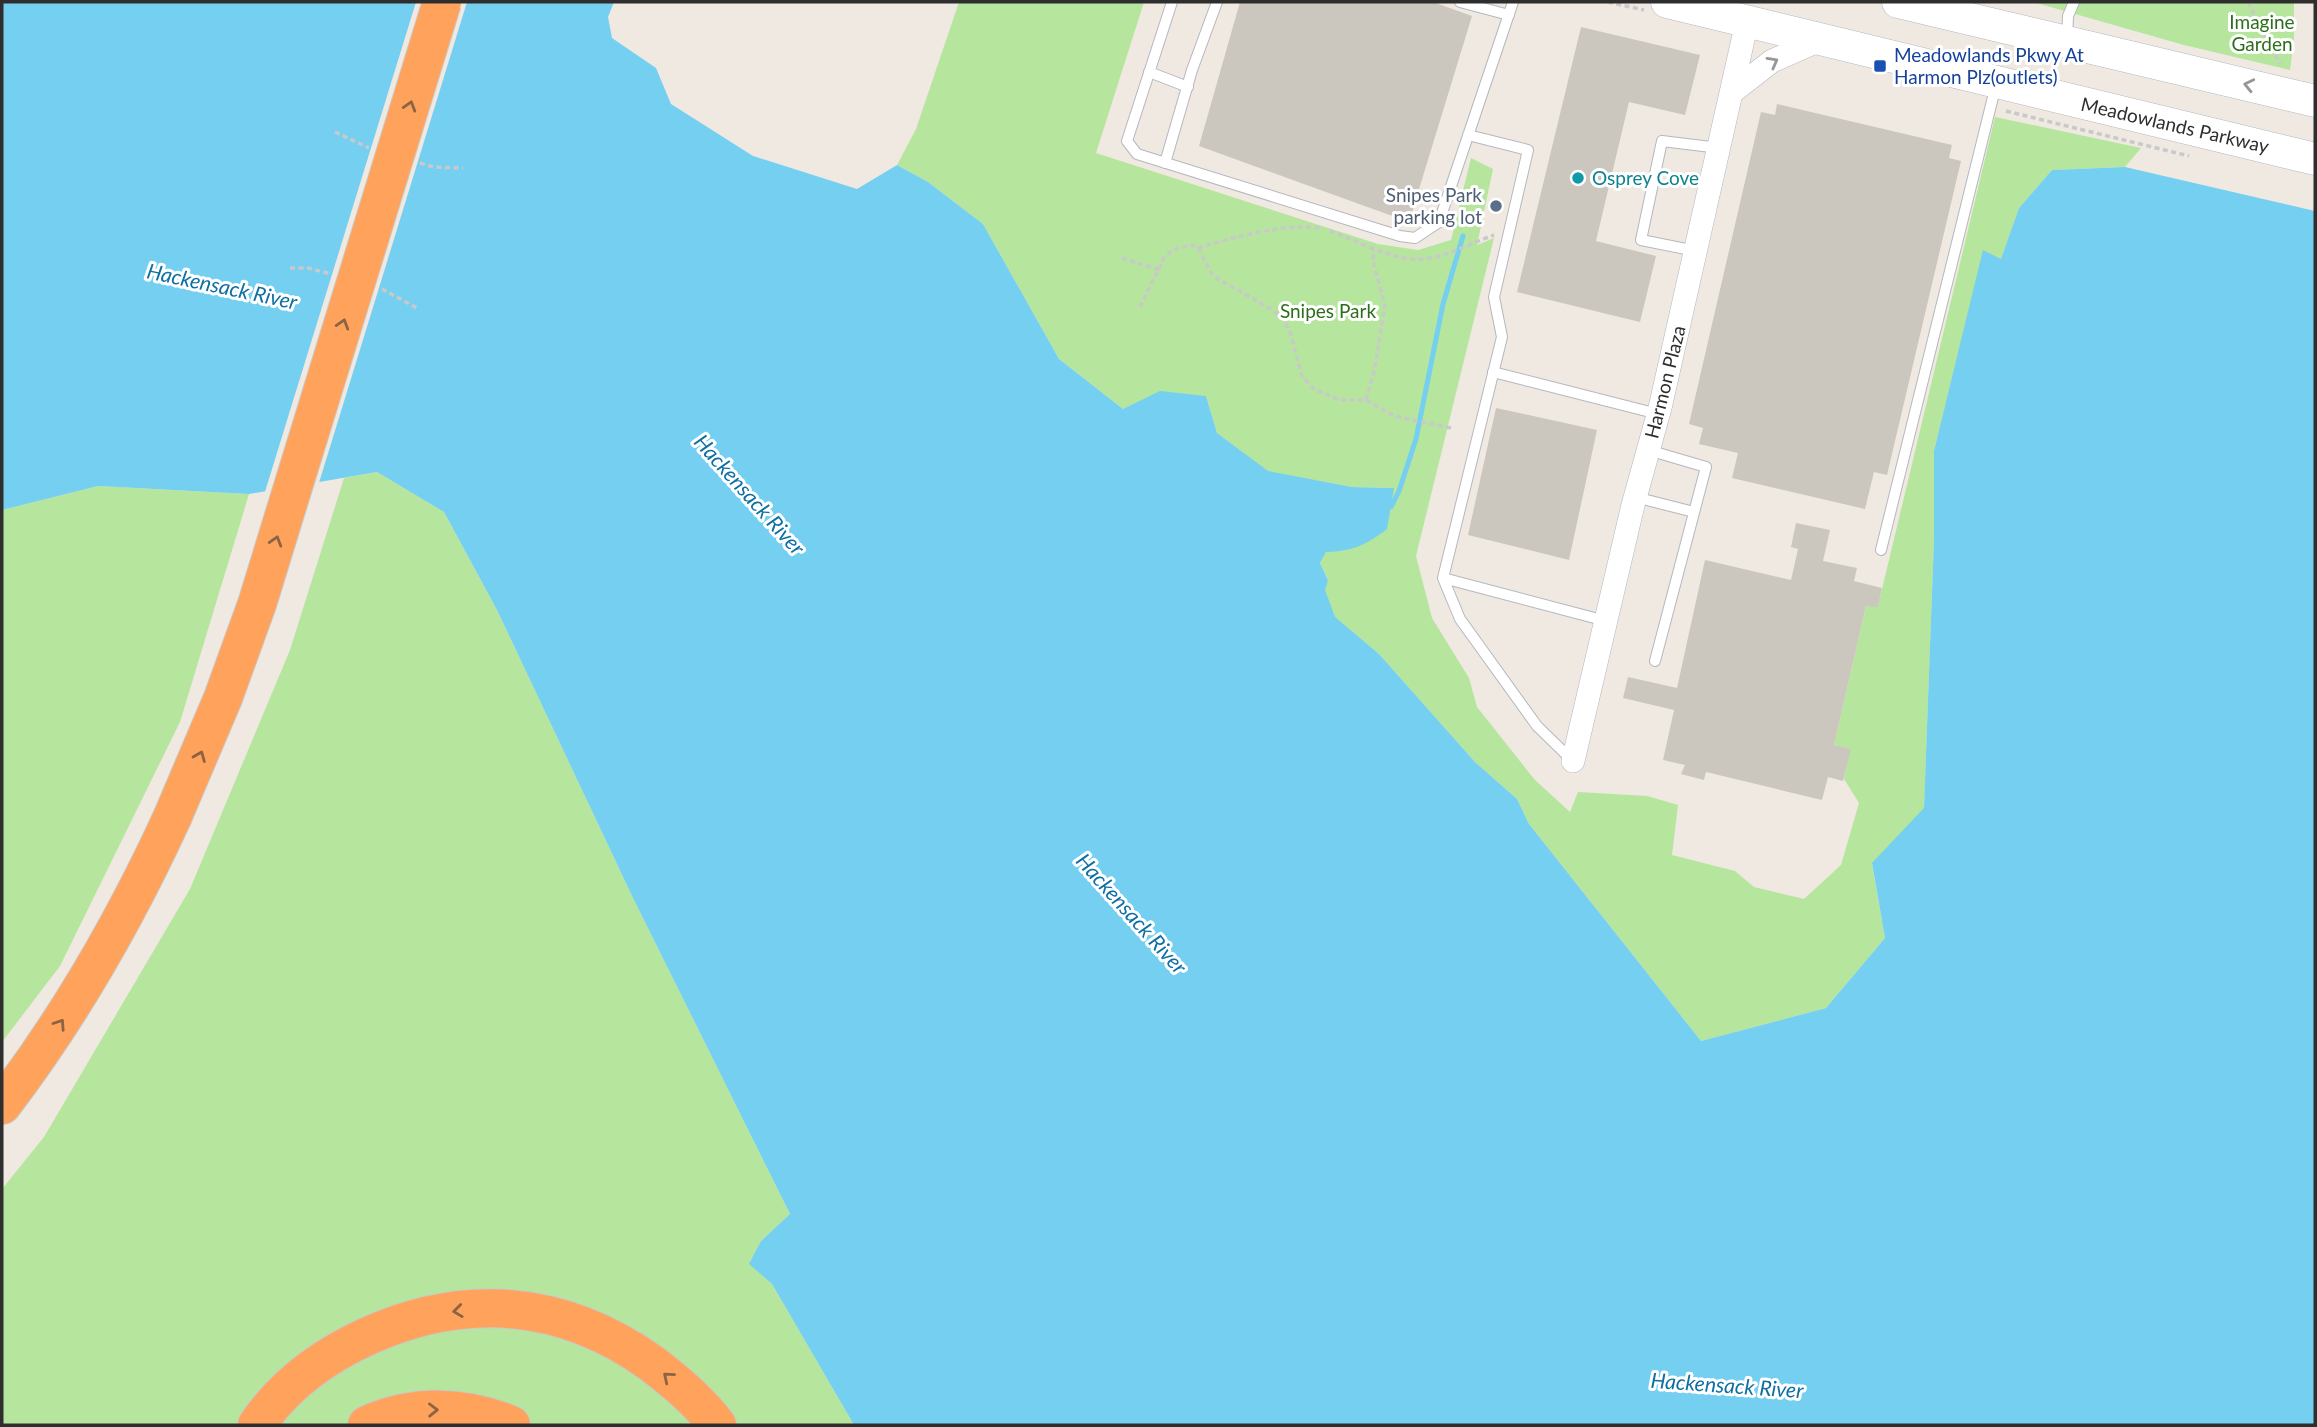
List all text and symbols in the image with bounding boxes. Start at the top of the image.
park label: Imagine Garden [2229,10,2295,55]
place label: Meadowlands Pkwy At Harmon Plz(outlets) [1894,43,2084,88]
one-way arrow [1765,57,1778,70]
marker: Meadowlands Pkwy At Harmon Plz(outlets) [1872,58,1888,74]
one-way arrow [2243,79,2255,94]
street label: Meadowlands Parkway [2079,92,2272,157]
one-way arrow [401,101,416,113]
place label: Osprey Cove [1592,166,1699,189]
marker: Osprey Cove [1570,170,1586,186]
place label: Snipes Park parking lot [1386,183,1482,228]
marker: Snipes Park parking lot [1488,198,1504,214]
water label: Hackensack River [145,257,301,314]
park label: Snipes Park [1280,299,1376,322]
one-way arrow [334,318,349,330]
street label: Harmon Plaza [1639,323,1690,441]
water label: Hackensack River [690,429,811,560]
one-way arrow [267,536,282,548]
one-way arrow [192,750,206,763]
water label: Hackensack River [1072,848,1193,979]
one-way arrow [52,1018,65,1031]
one-way arrow [453,1303,464,1318]
water label: Hackensack River [1650,1367,1805,1402]
one-way arrow [664,1373,676,1386]
one-way arrow [428,1402,438,1418]

